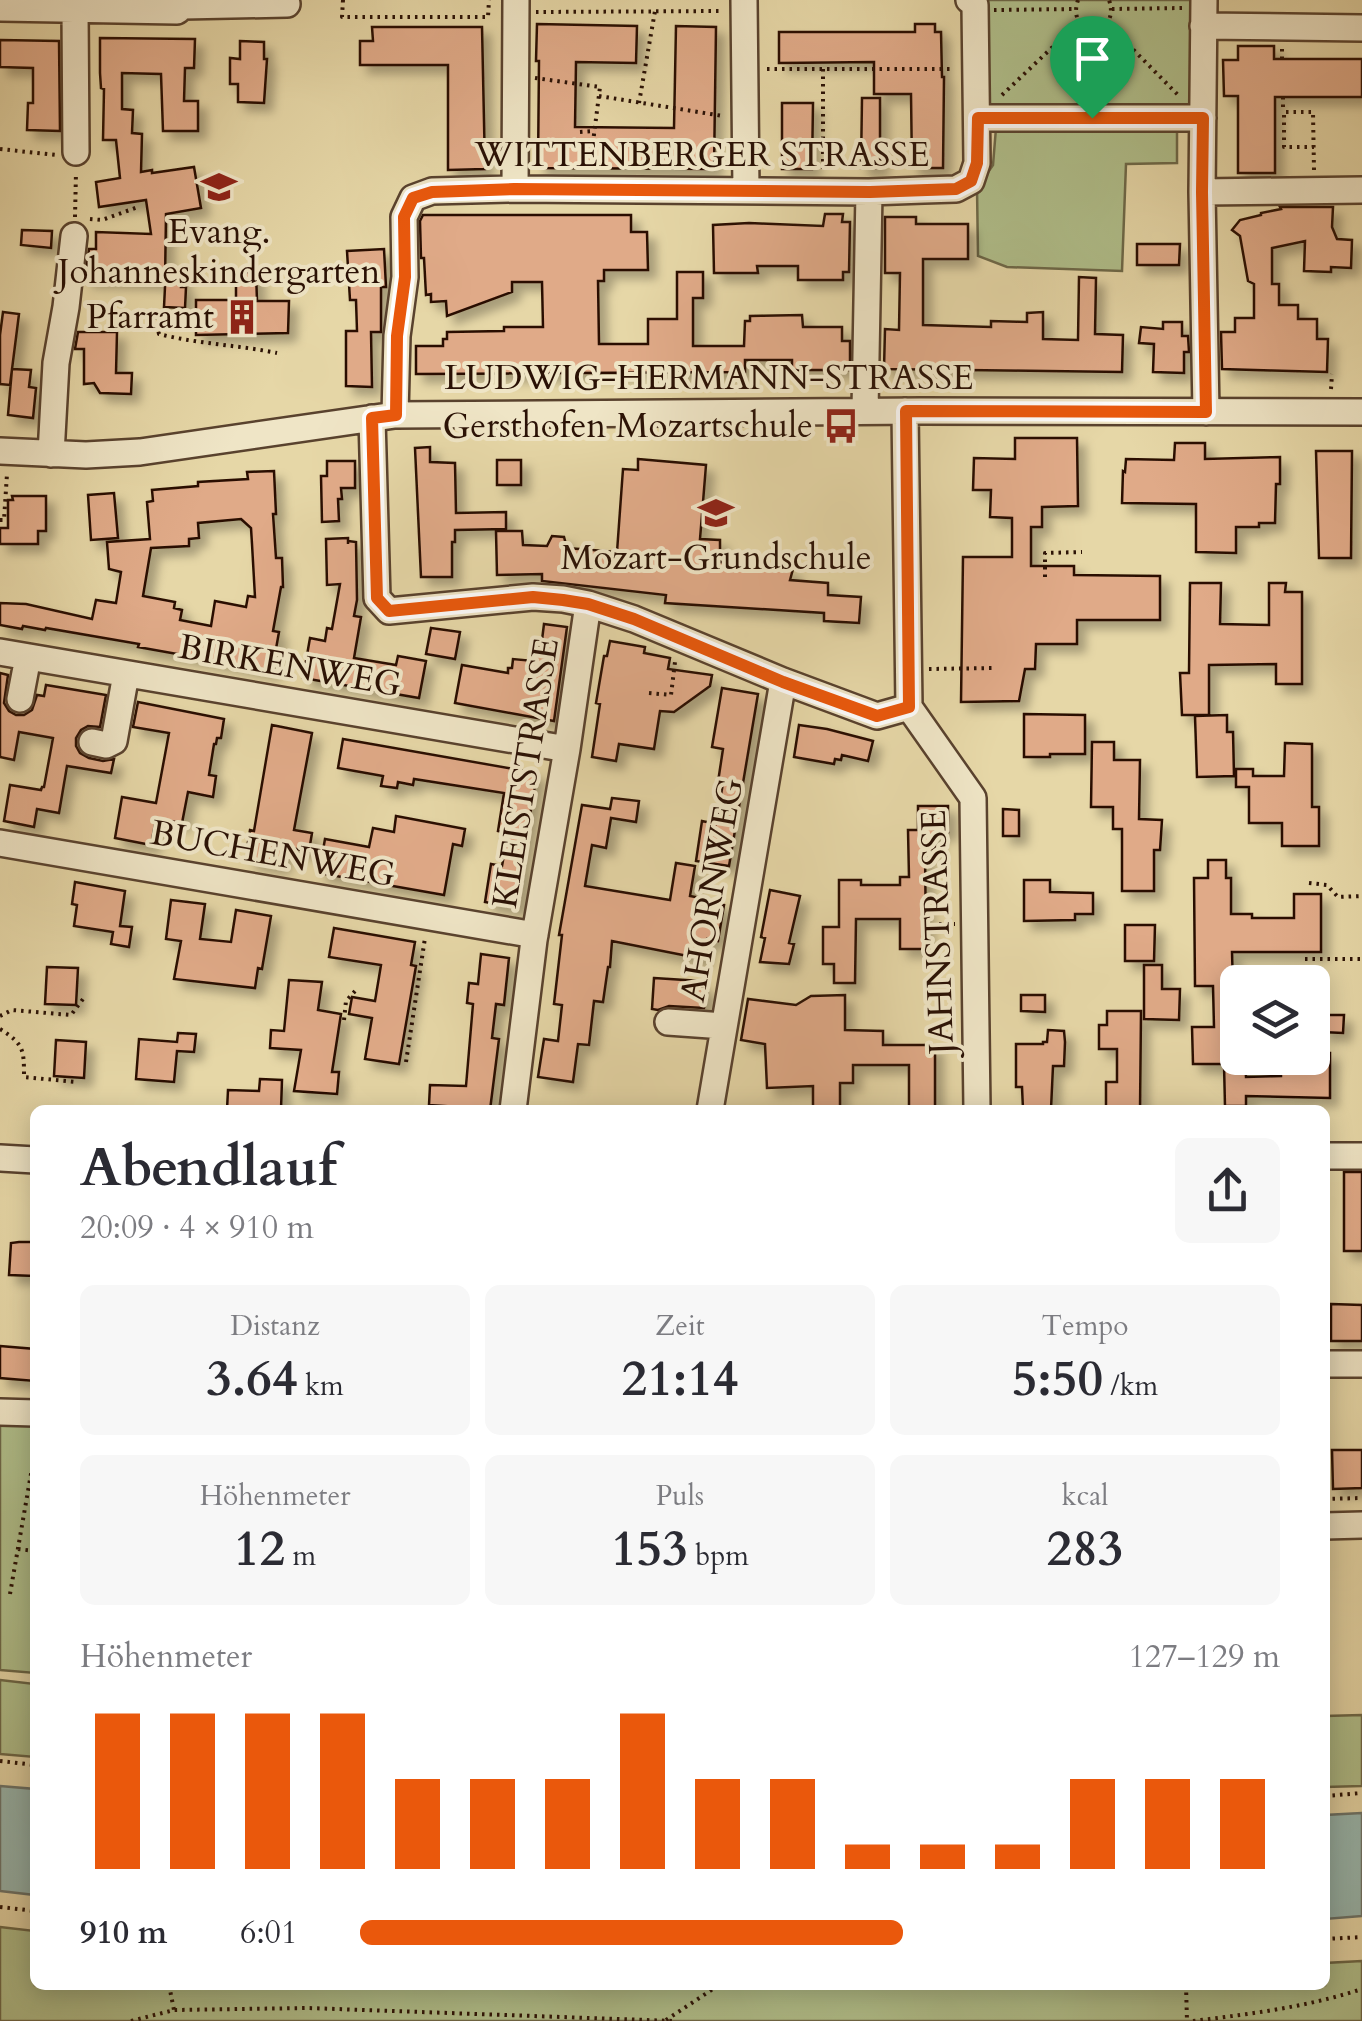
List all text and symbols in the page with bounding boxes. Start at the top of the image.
pin [1050,16,1135,119]
icon: arrive [1065,31,1120,86]
street label: WITTENBERGER STRASSE [473,131,930,179]
school or university icon: Evang. Johanneskindergarten [200,168,238,206]
place label: Evang. Johanneskindergarten [53,208,380,296]
place label: Pfarramt [86,293,214,341]
building icon: Pfarramt [223,298,261,336]
street label: LUDWIG-HERMANN-STRASSE [444,354,974,402]
place label: Gersthofen Mozartschule [443,402,813,450]
bus stop icon: Gersthofen Mozartschule [822,407,860,445]
school or university icon: Mozart-Grundschule [697,494,735,532]
place label: Mozart-Grundschule [560,534,872,582]
street label: BIRKENWEG [175,623,405,709]
street label: KLEISTSTRASSE [481,634,571,912]
street label: AHORNWEG [669,774,755,1006]
street label: BUCHENWEG [147,809,399,899]
street label: JAHNSTRASSE [910,809,966,1060]
map controls [1220,965,1330,1075]
button: layers [1220,965,1330,1075]
text: Abendlauf [80,1131,337,1205]
button: share [1175,1138,1280,1243]
text: 20:09 · 4 × 910 m [80,1206,314,1250]
text: Distanz [230,1307,320,1345]
text: Zeit [655,1307,705,1345]
text: Tempo [1042,1307,1128,1345]
text: 3.64 [206,1345,298,1413]
text: 21:14 [622,1345,738,1413]
text: 5:50 [1012,1345,1103,1413]
text: km [298,1367,344,1405]
text: /km [1103,1367,1158,1405]
text: Höhenmeter [200,1477,350,1515]
text: Puls [656,1477,704,1515]
text: kcal [1062,1477,1108,1515]
text: 12 [234,1515,285,1583]
text: 153 [611,1515,688,1583]
text: 283 [1047,1515,1123,1583]
text: m [285,1537,316,1575]
text: bpm [688,1537,749,1575]
text: Höhenmeter [80,1635,252,1679]
text: 127–129 m [1128,1635,1280,1679]
text: 910 m [80,1911,167,1955]
text: 6:01 [240,1911,297,1955]

